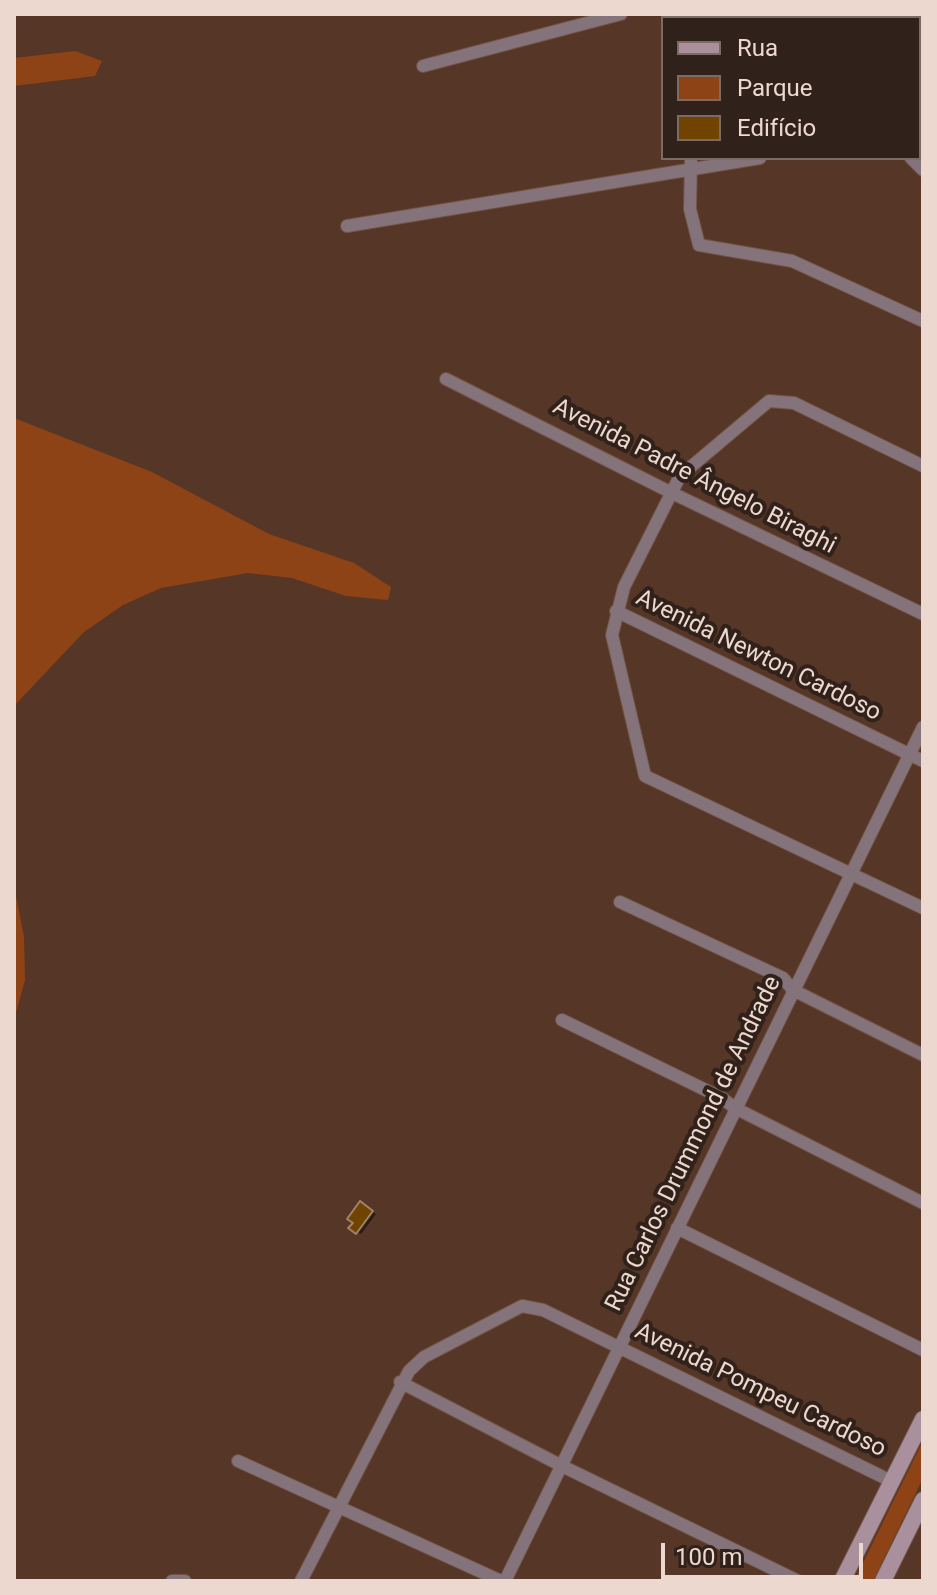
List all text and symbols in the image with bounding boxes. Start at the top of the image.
legend [661,16,921,160]
text: Rua [737,34,778,62]
text: Parque [737,74,813,102]
text: Edifício [737,114,816,142]
street label: Avenida Padre Ângelo Biraghi [548,393,840,561]
street label: Avenida Newton Cardoso [631,584,885,728]
street label: Rua Carlos Drummond de Andrade [600,972,788,1316]
street label: Avenida Pompeu Cardoso [630,1318,890,1464]
scale bar [665,1527,867,1577]
text: 100 m [675,1543,742,1571]

